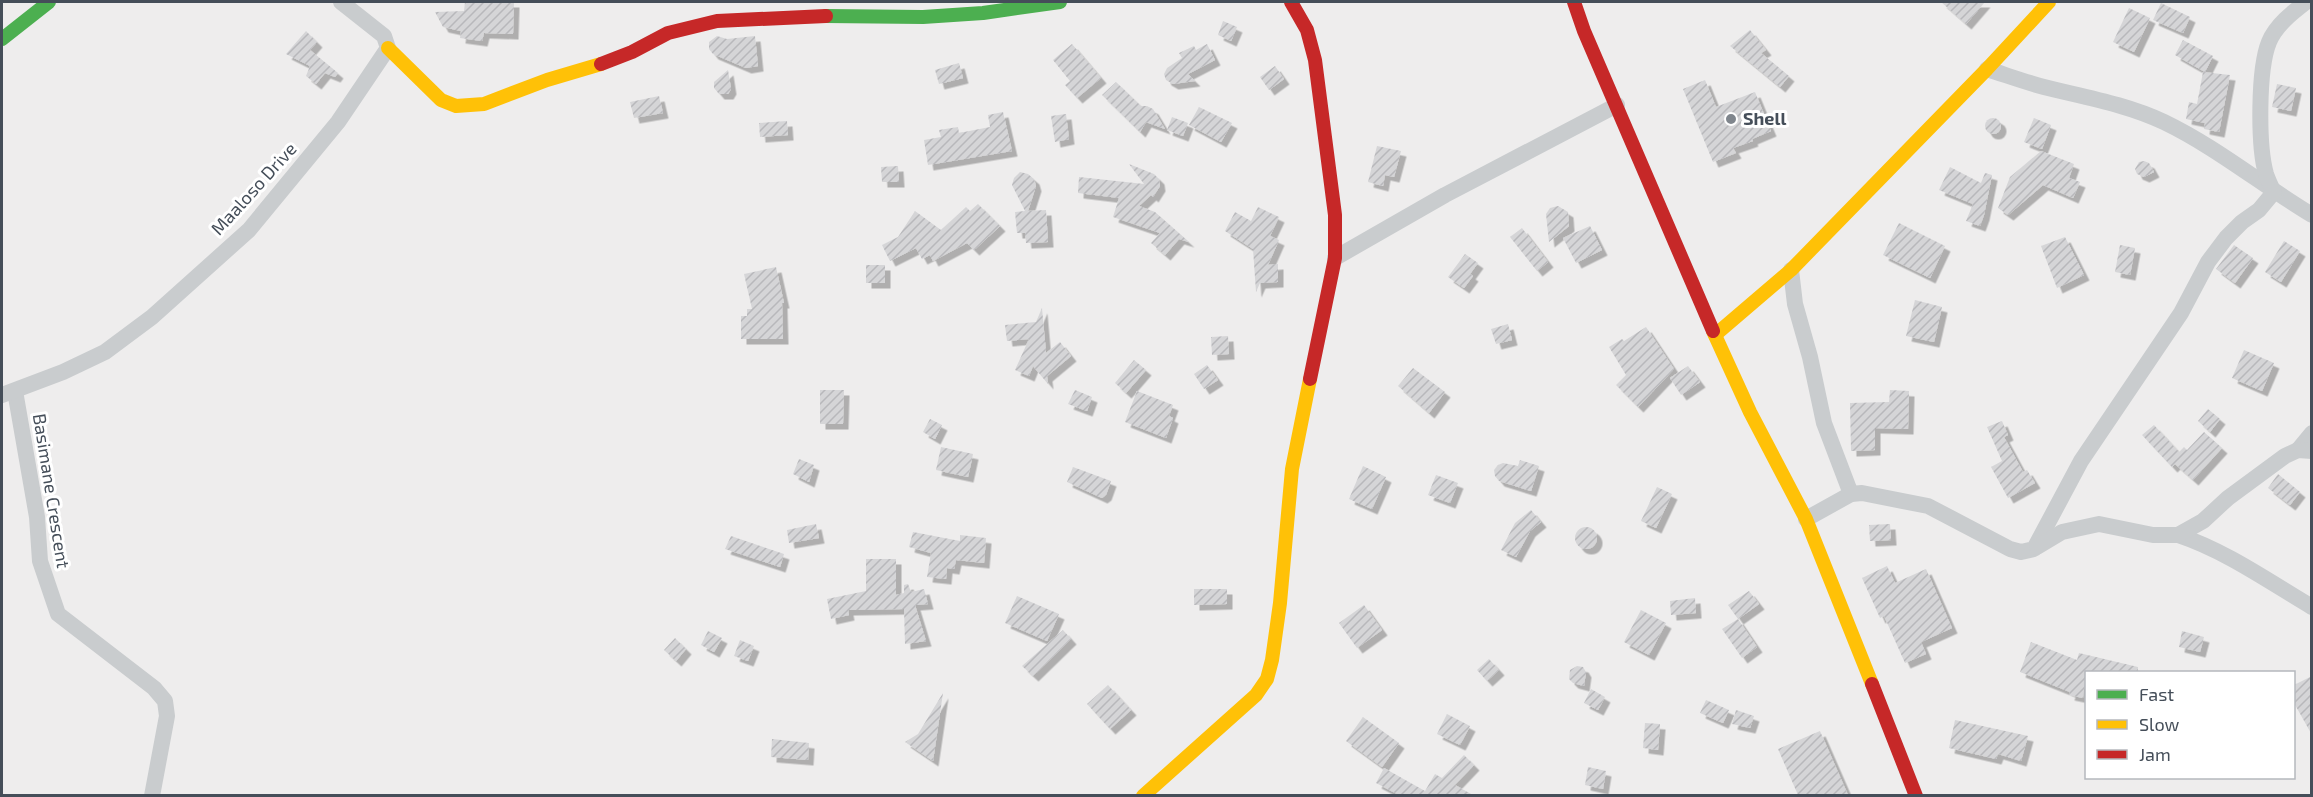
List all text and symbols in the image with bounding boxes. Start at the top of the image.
place label: Shell [1743,107,1786,129]
marker: Shell [1724,112,1738,126]
street label: Maaloso Drive [206,137,301,239]
street label: Basimane Crescent [29,412,75,570]
legend [2085,671,2295,779]
text: Fast [2139,683,2174,705]
text: Slow [2139,713,2180,735]
text: Jam [2139,743,2171,765]

